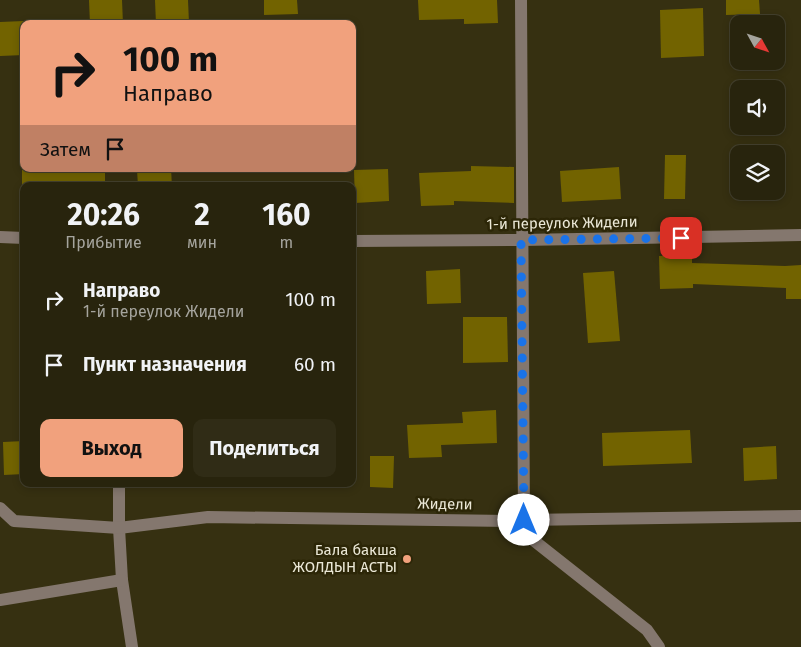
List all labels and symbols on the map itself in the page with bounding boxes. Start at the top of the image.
north arrow [730,15,785,70]
street label: 1-й переулок Жидели [486,213,638,233]
pin [660,217,702,259]
position arrow [497,493,549,545]
street label: Жидели [417,495,473,513]
place label: Бала бакша ЖОЛДЫН АСТЫ [293,541,397,576]
marker: Бала бакша ЖОЛДЫН АСТЫ [401,553,413,565]

